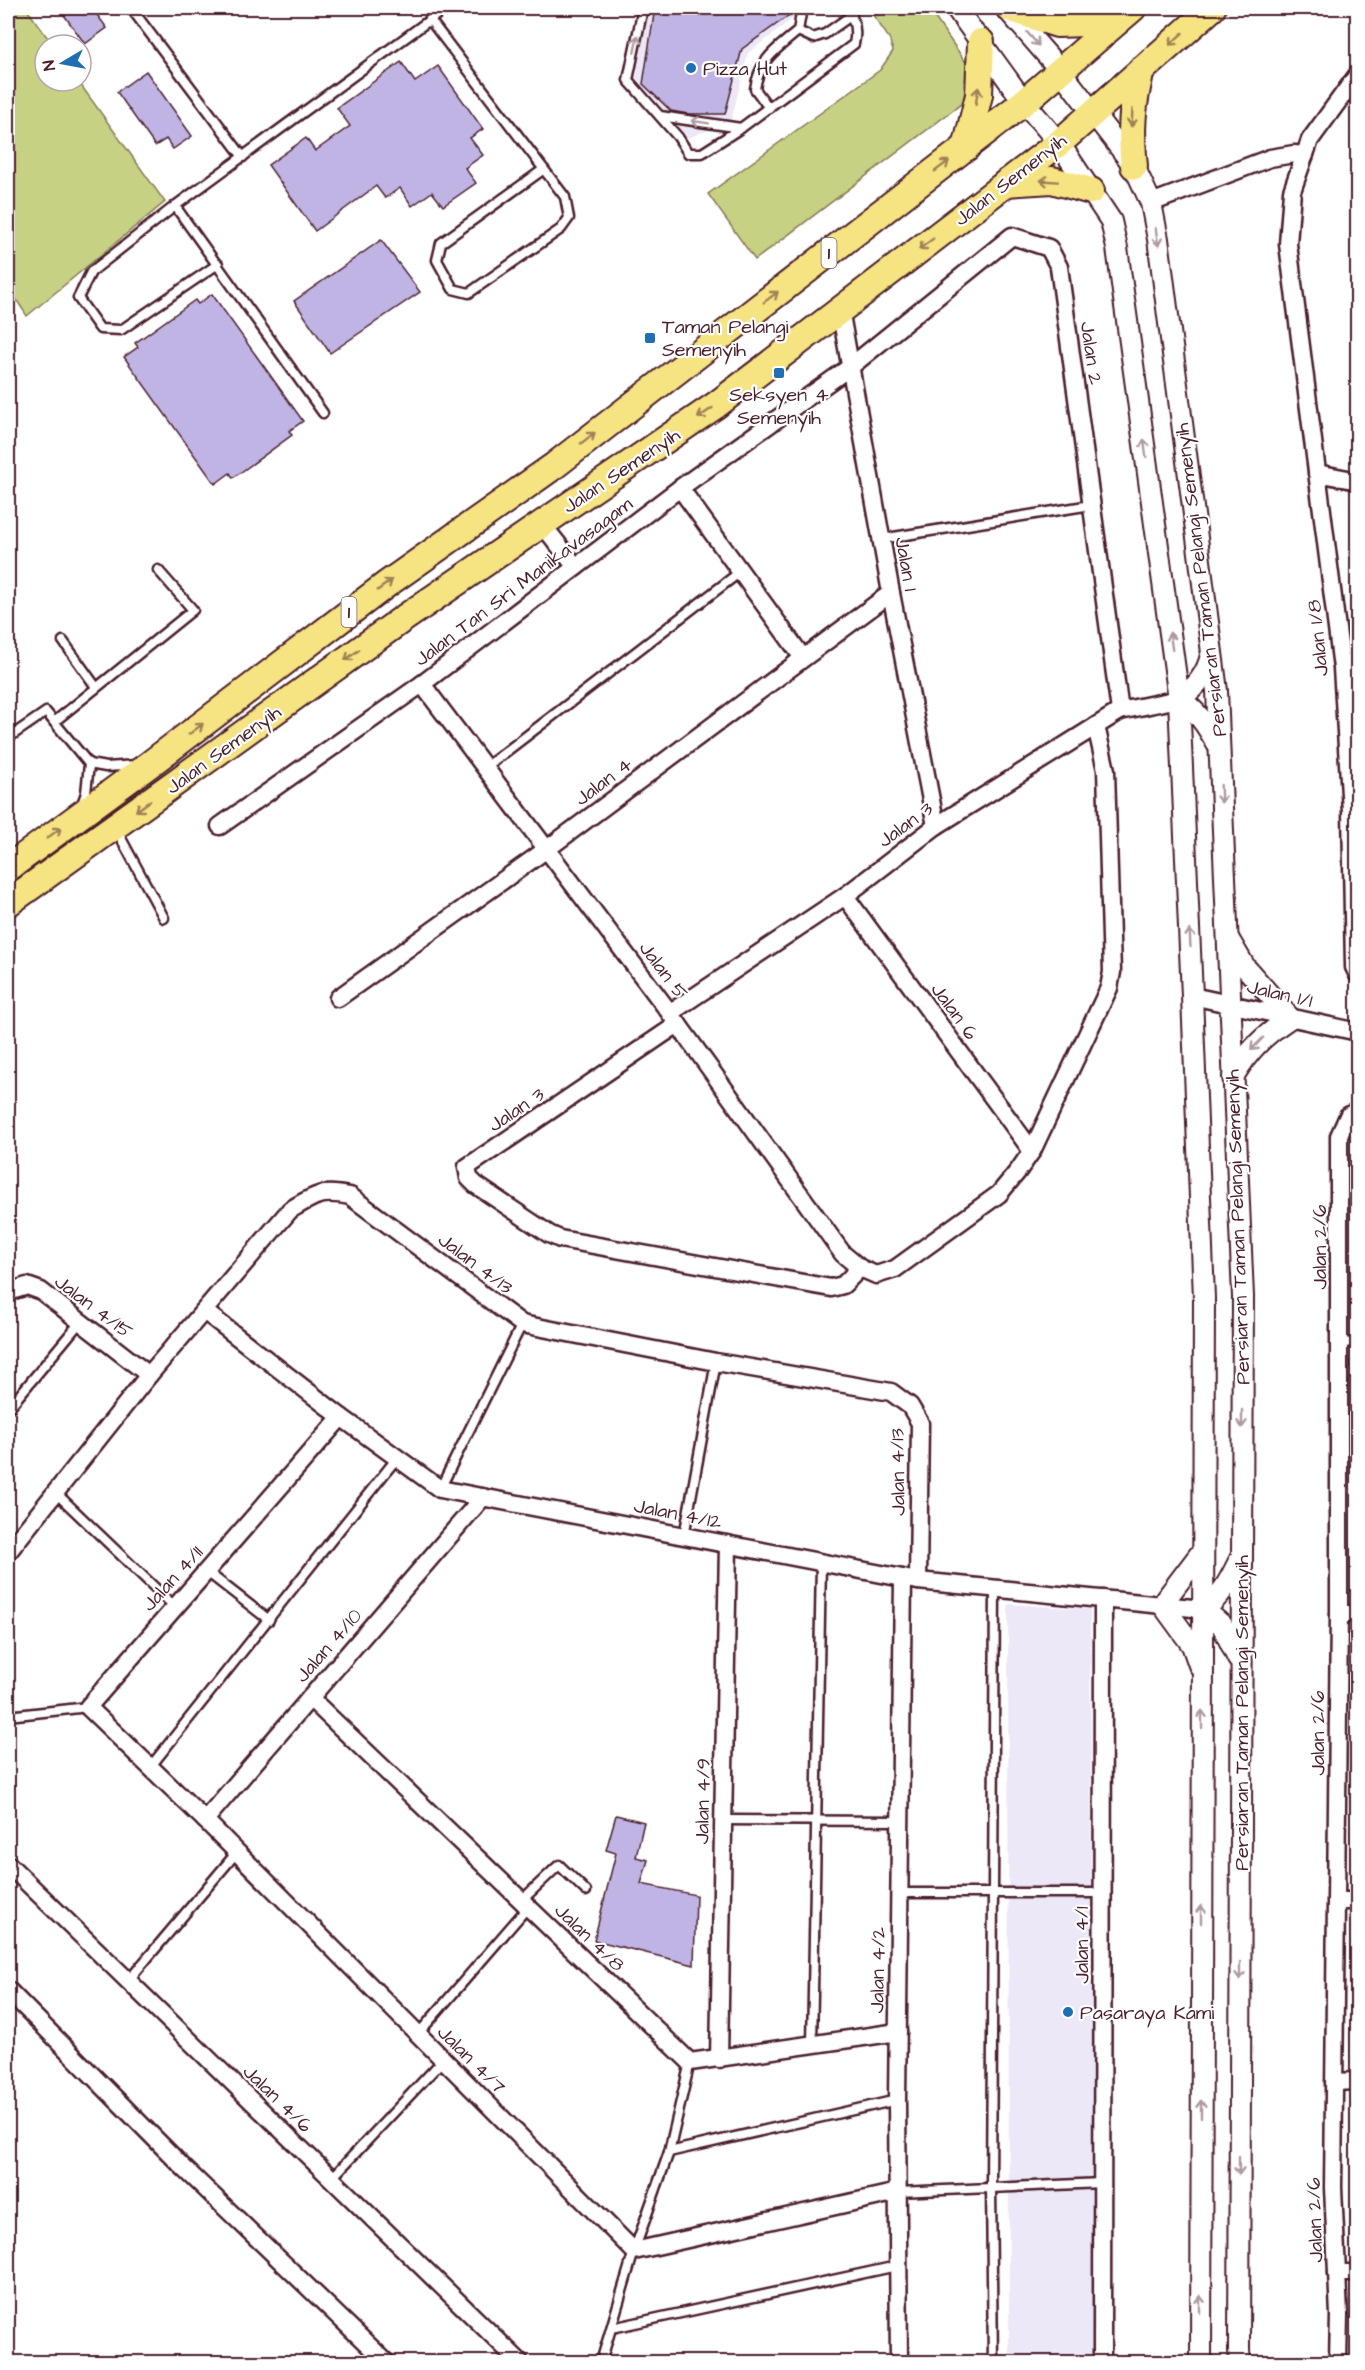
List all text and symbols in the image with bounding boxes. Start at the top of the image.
one-way arrow [1026,31,1040,46]
one-way arrow [1169,32,1184,46]
north arrow [33,33,93,93]
one-way arrow [630,35,641,54]
place label: Pizza Hut [703,55,787,83]
text: N [38,59,61,72]
marker: Pizza Hut [684,61,698,75]
one-way arrow [972,86,983,106]
one-way arrow [1126,107,1137,127]
one-way arrow [691,117,711,128]
street label: Jalan Semenyih [948,127,1074,233]
one-way arrow [934,160,950,172]
one-way arrow [1040,176,1059,187]
one-way arrow [1152,227,1163,247]
one-way arrow [918,237,934,250]
road number: 1 [822,238,836,268]
one-way arrow [763,291,779,304]
place label: Taman Pelangi Semenyih [662,313,789,365]
street label: Jalan 2 [1073,320,1109,387]
marker: Taman Pelangi Semenyih [643,331,657,345]
marker: Seksyen 4 Semenyih [772,366,786,380]
place label: Seksyen 4 Semenyih [729,381,829,433]
one-way arrow [697,407,713,419]
street label: Jalan Semenyih [557,421,686,521]
street label: Persiaran Taman Pelangi Semenyih [1168,421,1235,738]
one-way arrow [580,432,596,445]
one-way arrow [1139,438,1150,458]
street label: Jalan Tan Sri Manikavasagam [409,490,639,674]
street label: Jalan 1 [887,535,925,594]
one-way arrow [376,579,392,592]
road number: 1 [342,597,356,627]
street label: Jalan 1/8 [1300,598,1336,678]
one-way arrow [1166,632,1177,651]
one-way arrow [345,649,361,662]
street label: Jalan Semenyih [160,698,288,802]
one-way arrow [188,722,204,735]
street label: Jalan 4 [569,751,639,813]
one-way arrow [1216,784,1227,804]
street label: Jalan 3 [872,795,939,854]
one-way arrow [136,800,152,812]
one-way arrow [46,827,62,839]
one-way arrow [1184,929,1195,948]
street label: Jalan 5 [632,936,694,1005]
street label: Jalan 1/1 [1244,973,1316,1015]
street label: Jalan 6 [924,977,985,1046]
one-way arrow [1249,1036,1264,1051]
street label: Persiaran Taman Pelangi Semenyih [1218,1069,1258,1385]
street label: Jalan 3 [483,1081,550,1139]
street label: Jalan 2/6 [1306,1204,1334,1290]
street label: Jalan 4/13 [432,1226,519,1301]
street label: Jalan 4/15 [48,1268,138,1346]
one-way arrow [1236,1408,1248,1428]
street label: Jalan 4/13 [883,1428,913,1516]
street label: Jalan 4/12 [632,1492,725,1536]
street label: Jalan 4/11 [136,1539,210,1618]
street label: Persiaran Taman Pelangi Semenyih [1228,1555,1257,1871]
street label: Jalan 4/10 [289,1602,369,1689]
street label: Jalan 2/6 [1304,1690,1332,1776]
one-way arrow [1196,1710,1208,1730]
street label: Jalan 4/9 [688,1758,718,1844]
street label: Jalan 4/8 [548,1897,631,1978]
one-way arrow [1196,1905,1207,1925]
street label: Jalan 4/1 [1068,1906,1096,1984]
street label: Jalan 4/2 [863,1926,893,2013]
one-way arrow [1234,1960,1246,1980]
place label: Pasaraya Kami [1080,1999,1214,2028]
marker: Pasaraya Kami [1061,2005,1075,2019]
street label: Jalan 4/7 [431,2019,512,2100]
street label: Jalan 4/6 [236,2058,319,2139]
one-way arrow [1195,2100,1207,2120]
one-way arrow [1233,2155,1245,2175]
street label: Jalan 2/6 [1300,2176,1330,2263]
one-way arrow [1194,2295,1206,2315]

